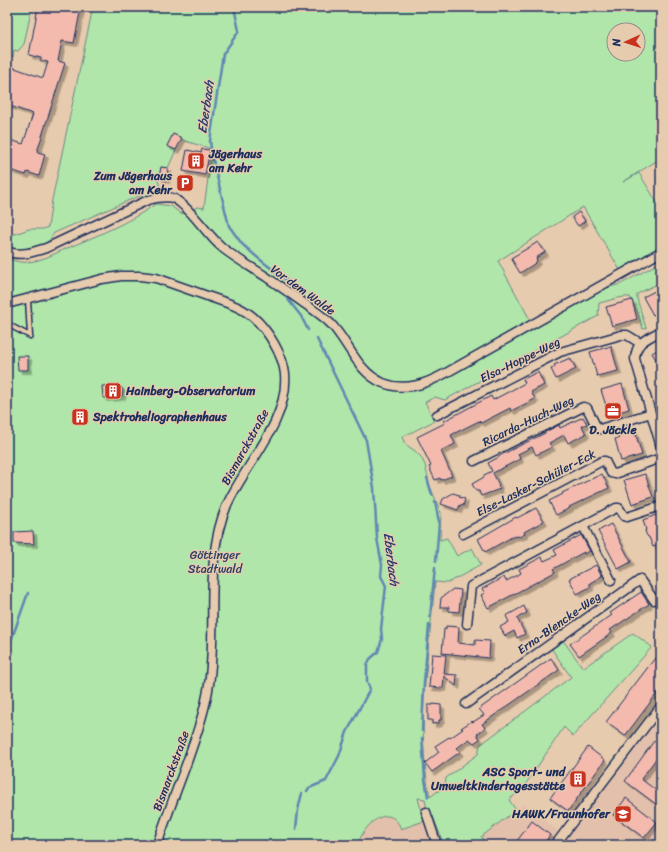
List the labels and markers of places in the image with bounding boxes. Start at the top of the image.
place label: Jägerhaus am Kehr [208,143,263,179]
building icon: Jägerhaus am Kehr [186,151,206,171]
place label: Zum Jägerhaus am Kehr [93,165,173,201]
parking icon: Zum Jägerhaus am Kehr [175,173,195,193]
place label: Hainberg-Observatorium [125,380,256,402]
building icon: Hainberg-Observatorium [103,381,123,401]
office icon: D. Jäckle [603,401,623,421]
place label: Spektroheliographenhaus [92,406,227,428]
building icon: Spektroheliographenhaus [70,407,90,427]
place label: D. Jäckle [589,419,638,441]
place label: ASC Sport- und Umweltkindertagesstätte [431,761,567,797]
building icon: ASC Sport- und Umweltkindertagesstätte [568,769,588,789]
place label: HAWK/Fraunhofer [511,803,611,825]
school or university icon: HAWK/Fraunhofer [613,804,633,824]

